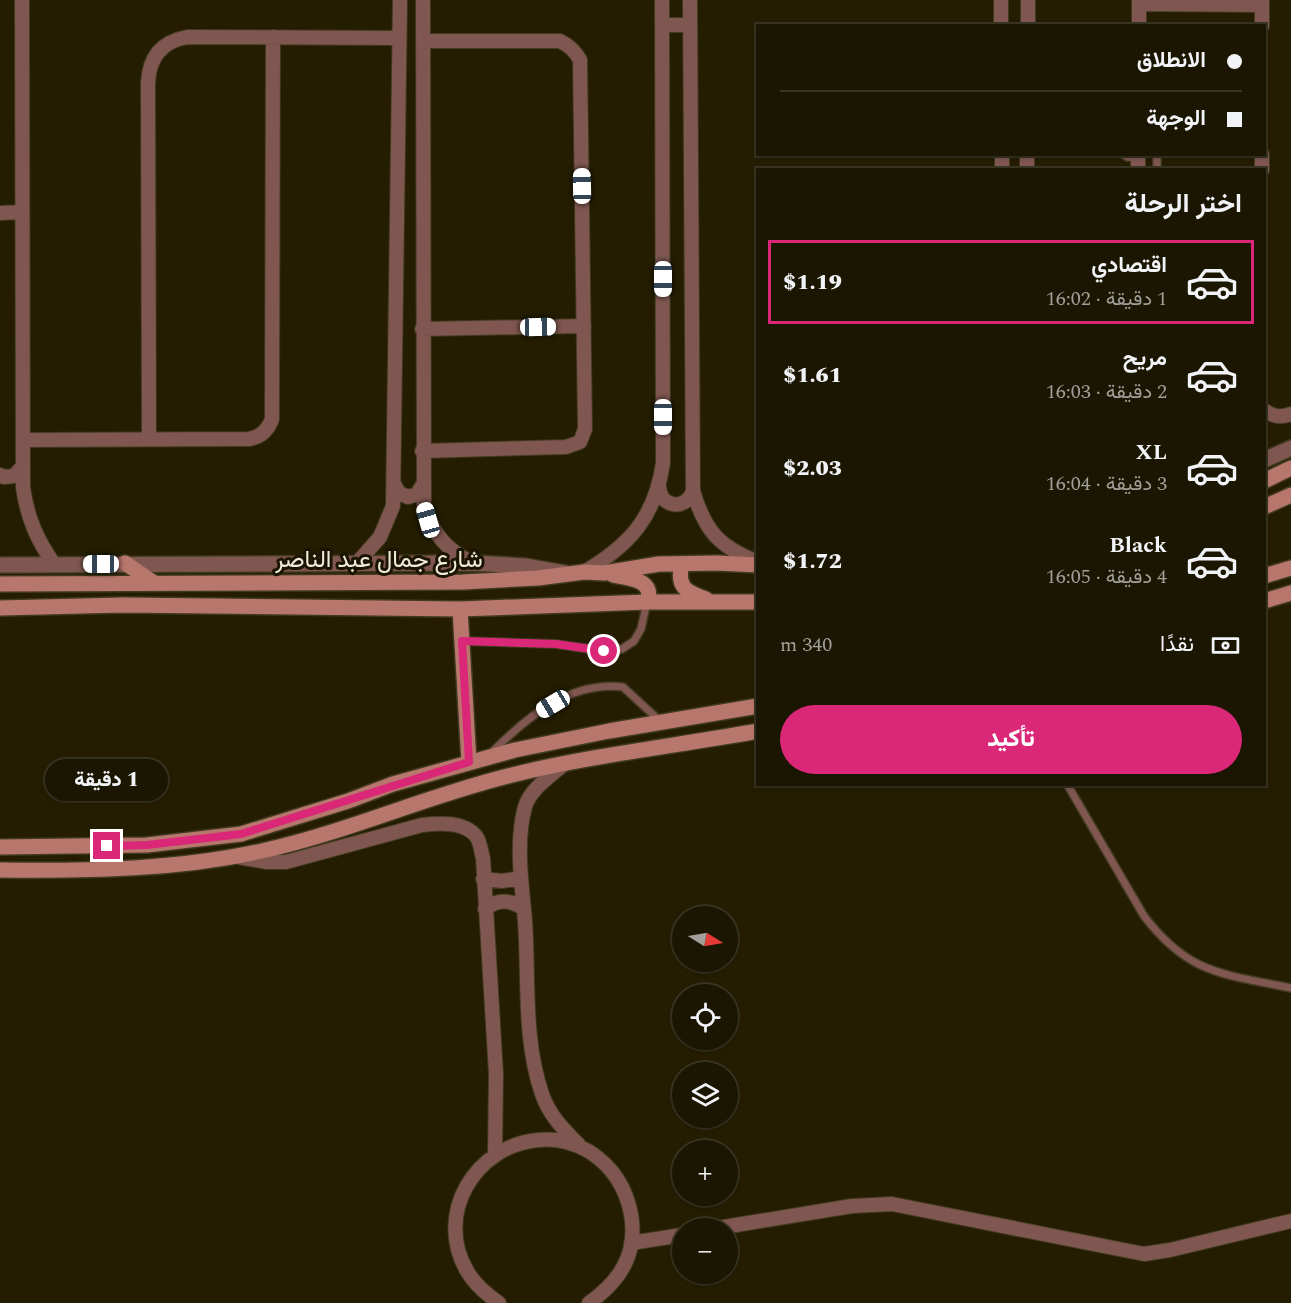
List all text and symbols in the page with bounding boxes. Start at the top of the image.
text: الانطلاق [1137,44,1206,77]
text: الوجهة [1146,102,1206,135]
car [573,168,591,204]
text: اختر الرحلة [1125,183,1242,225]
text: اقتصادي [1091,249,1167,282]
icon: car [1185,255,1239,309]
car [654,261,672,297]
text: $1.19 [783,266,842,299]
text: 1 دقيقة · 16:02 [1046,284,1167,314]
car [520,318,556,336]
text: مريح [1123,342,1167,375]
icon: car [1185,348,1239,402]
text: $1.61 [783,359,842,392]
text: 2 دقيقة · 16:03 [1046,377,1167,407]
car [654,399,672,435]
text: XL [1136,436,1167,469]
icon: car [1185,441,1239,495]
text: $2.03 [783,452,842,485]
text: 3 دقيقة · 16:04 [1046,469,1167,499]
car [414,500,442,540]
text: Black [1109,529,1167,562]
icon: car [1185,534,1239,588]
street label: شارع جمال عبد الناصر [274,542,483,578]
text: $1.72 [783,545,842,578]
car [83,555,119,573]
text: 4 دقيقة · 16:05 [1046,562,1167,592]
text: نقدًا [1160,628,1194,661]
icon: cash [1209,629,1242,662]
text: 340 m [780,630,832,660]
route start [590,637,617,664]
car [533,687,573,721]
button: تأكيد [780,705,1242,774]
callout: 1 دقيقة [45,759,168,801]
text: 1 دقيقة [74,765,139,795]
route end [93,832,120,859]
north arrow [672,906,738,972]
map controls [672,906,738,1284]
button: locate [672,984,738,1050]
button: layers [672,1062,738,1128]
button: + [672,1140,738,1206]
button: − [672,1218,738,1284]

